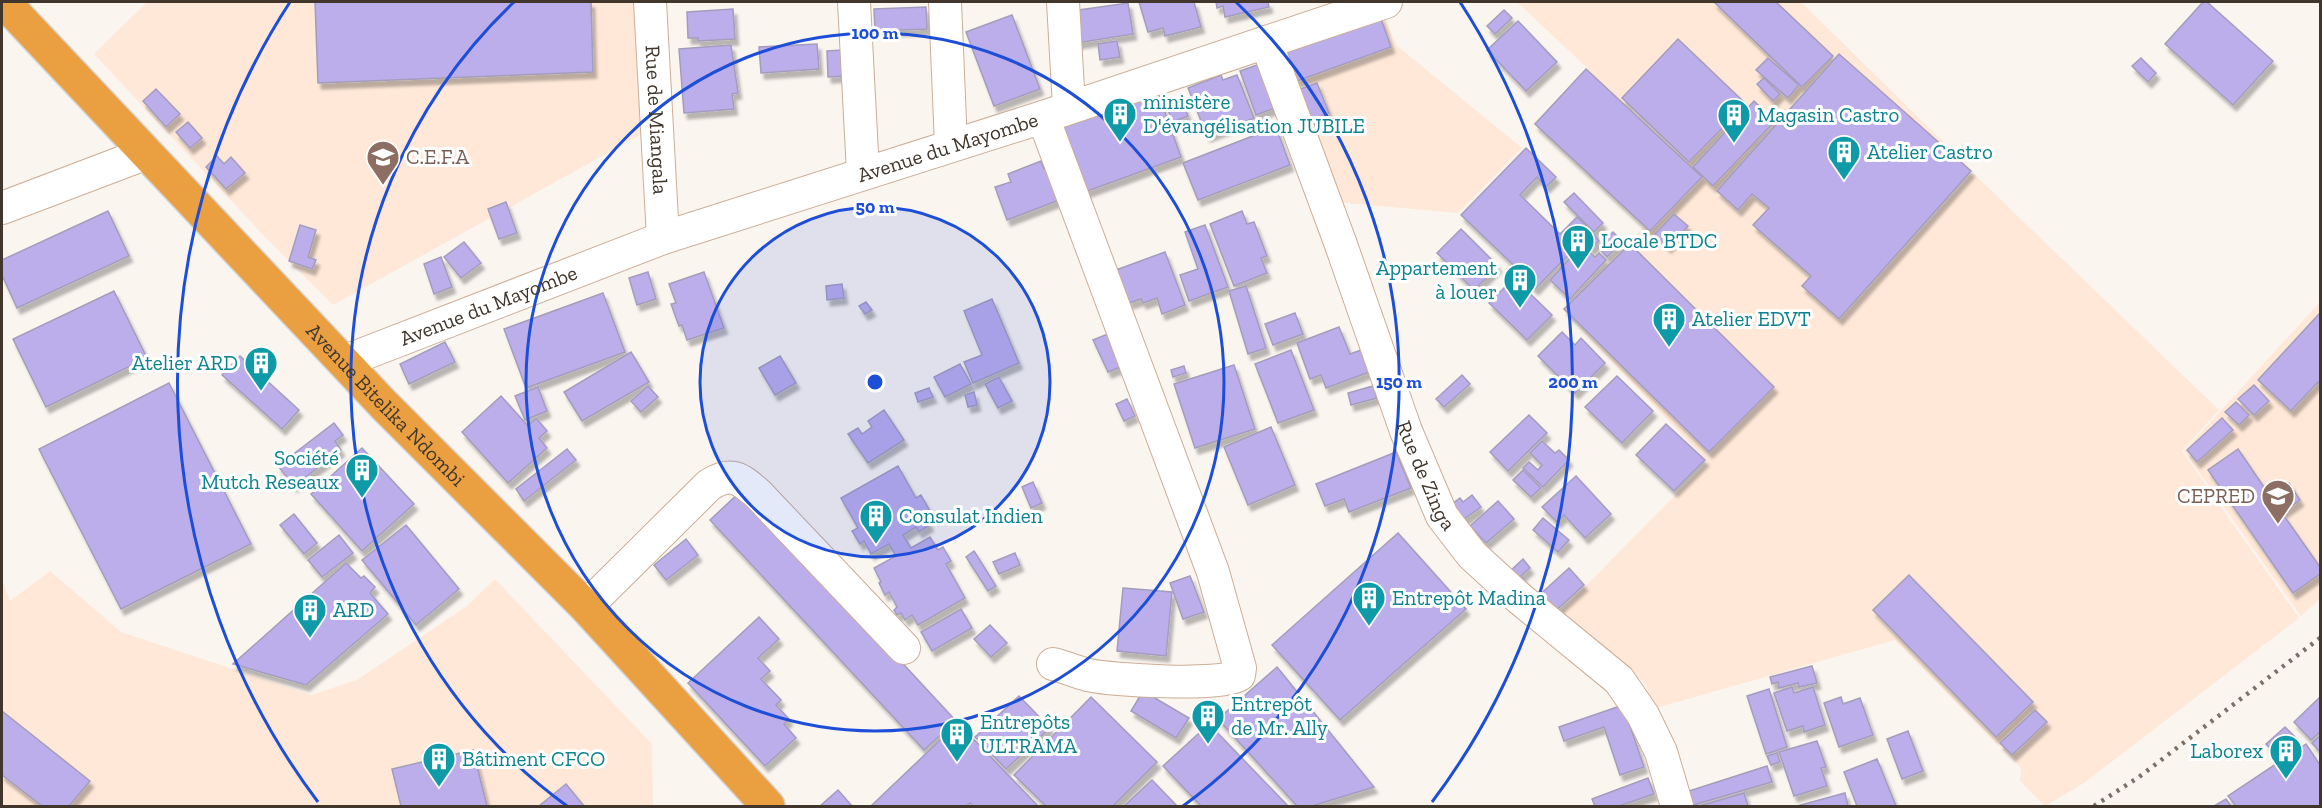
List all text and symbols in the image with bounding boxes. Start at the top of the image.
text: 100 m [851,22,899,44]
street label: Rue de Miangala [640,44,674,195]
place label: ministère D'évangélisation JUBILE [1143,89,1365,138]
building icon: ministère D'évangélisation JUBILE [1102,96,1138,143]
building icon: Magasin Castro [1716,97,1752,144]
place label: Magasin Castro [1757,102,1899,127]
street label: Avenue du Mayombe [854,106,1041,187]
building icon: Atelier Castro [1826,134,1862,181]
school or university icon: C.E.F.A [365,139,401,186]
place label: Atelier Castro [1867,139,1993,164]
place label: C.E.F.A [406,144,469,169]
text: 50 m [856,196,895,218]
building icon: Locale BTDC [1560,223,1596,270]
place label: Locale BTDC [1601,228,1717,253]
place label: Appartement à louer [1376,255,1497,304]
street label: Avenue du Mayombe [396,260,581,351]
building icon: Appartement à louer [1502,262,1538,309]
building icon: Atelier EDVT [1651,301,1687,348]
place label: Atelier EDVT [1692,306,1811,331]
street label: Avenue Bitelika Ndombi [301,318,471,491]
building icon: Atelier ARD [243,345,279,392]
place label: Atelier ARD [132,350,238,375]
text: 150 m [1376,371,1422,393]
text: 200 m [1548,371,1598,393]
centre of rings [865,372,885,392]
street label: Rue de Zinga [1391,417,1461,535]
place label: Société Mutch Reseaux [201,445,339,494]
building icon: Société Mutch Reseaux [344,452,380,499]
school or university icon: CEPRED [2260,478,2296,525]
place label: CEPRED [2177,483,2255,508]
building icon: Consulat Indien [858,498,894,545]
place label: Consulat Indien [899,503,1043,528]
building icon: Entrepôt Madina [1351,580,1387,627]
place label: Entrepôt Madina [1392,585,1546,610]
building icon: ARD [292,592,328,639]
place label: ARD [333,597,374,622]
place label: Entrepôt de Mr. Ally [1231,691,1328,740]
building icon: Entrepôt de Mr. Ally [1190,698,1226,745]
place label: Entrepôts ULTRAMA [980,709,1077,758]
building icon: Entrepôts ULTRAMA [939,716,975,763]
building icon: Laborex [2268,733,2304,780]
place label: Laborex [2190,738,2263,763]
building icon: Bâtiment CFCO [421,741,457,788]
place label: Bâtiment CFCO [462,746,605,771]

